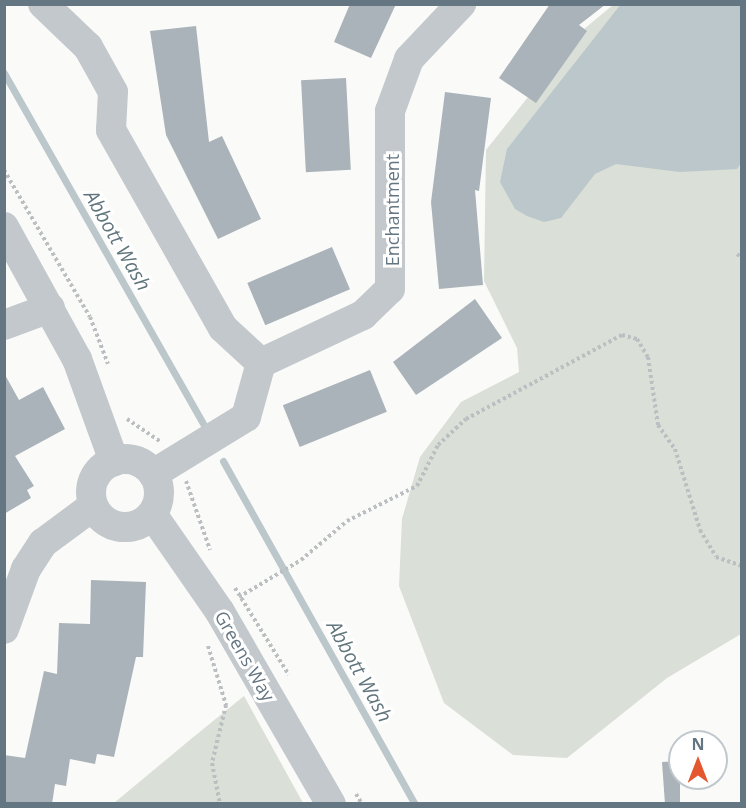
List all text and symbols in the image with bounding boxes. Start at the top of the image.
street label: Enchantment [381,154,403,266]
water label: Abbott Wash [79,185,157,295]
street label: Greens Way [210,607,280,705]
water label: Abbott Wash [322,616,398,726]
north arrow [668,730,728,790]
text: N [691,733,705,755]

